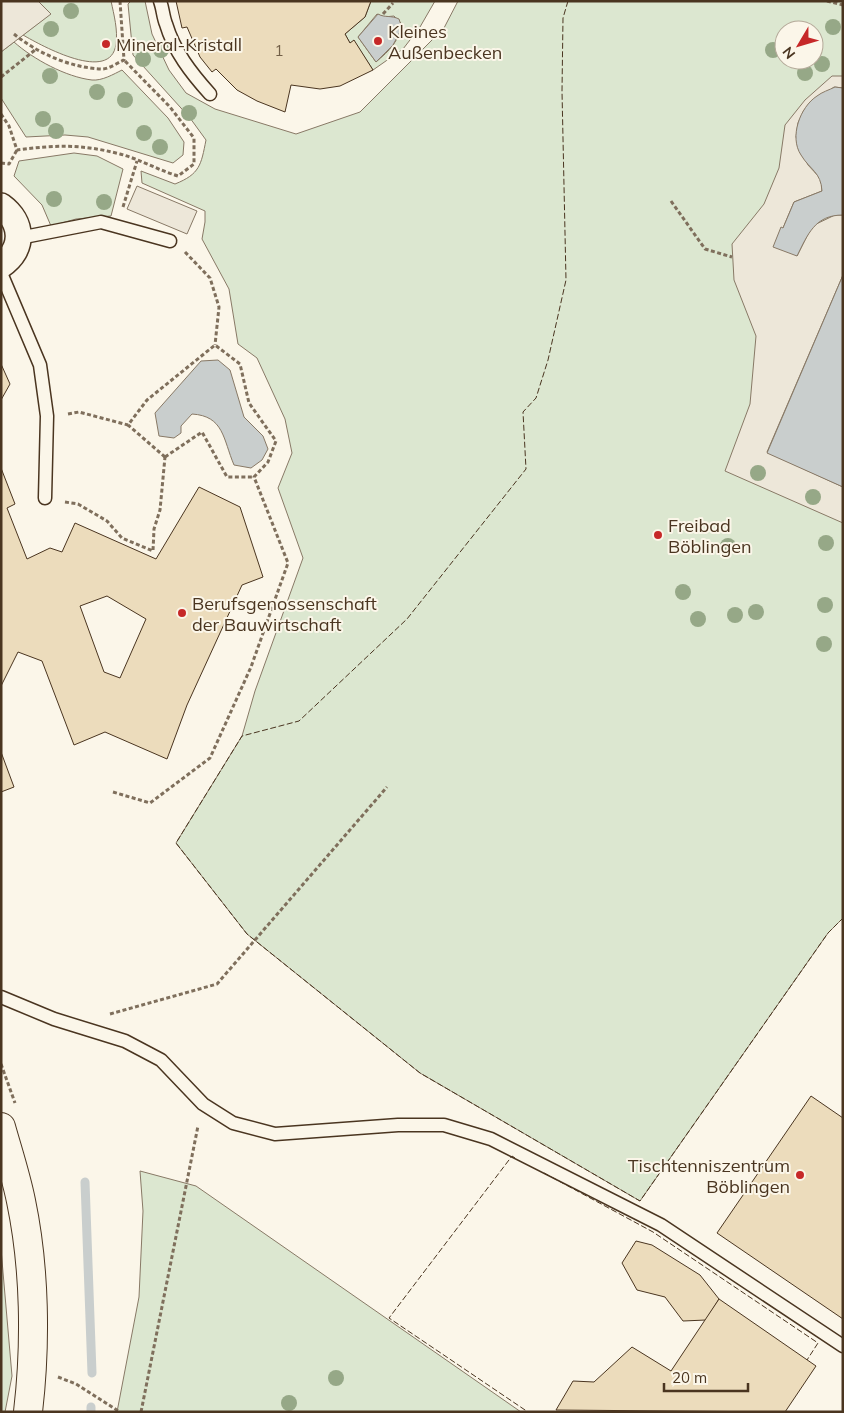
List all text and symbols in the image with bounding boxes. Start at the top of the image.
place label: Kleines Außenbecken [388,20,502,64]
north arrow [774,20,824,70]
place label: Mineral-Kristall [116,33,242,56]
marker: Kleines Außenbecken [372,35,384,47]
marker: Mineral-Kristall [100,38,112,50]
house number: 1 [274,41,284,60]
text: N [778,43,799,63]
place label: Freibad Böblingen [668,514,752,558]
marker: Freibad Böblingen [652,529,664,541]
place label: Berufsgenossenschaft der Bauwirtschaft [192,592,377,636]
marker: Berufsgenossenschaft der Bauwirtschaft [176,607,188,619]
place label: Tischtenniszentrum Böblingen [628,1154,790,1198]
marker: Tischtenniszentrum Böblingen [794,1169,806,1181]
scale bar [664,1360,748,1392]
text: 20 m [672,1368,707,1387]

